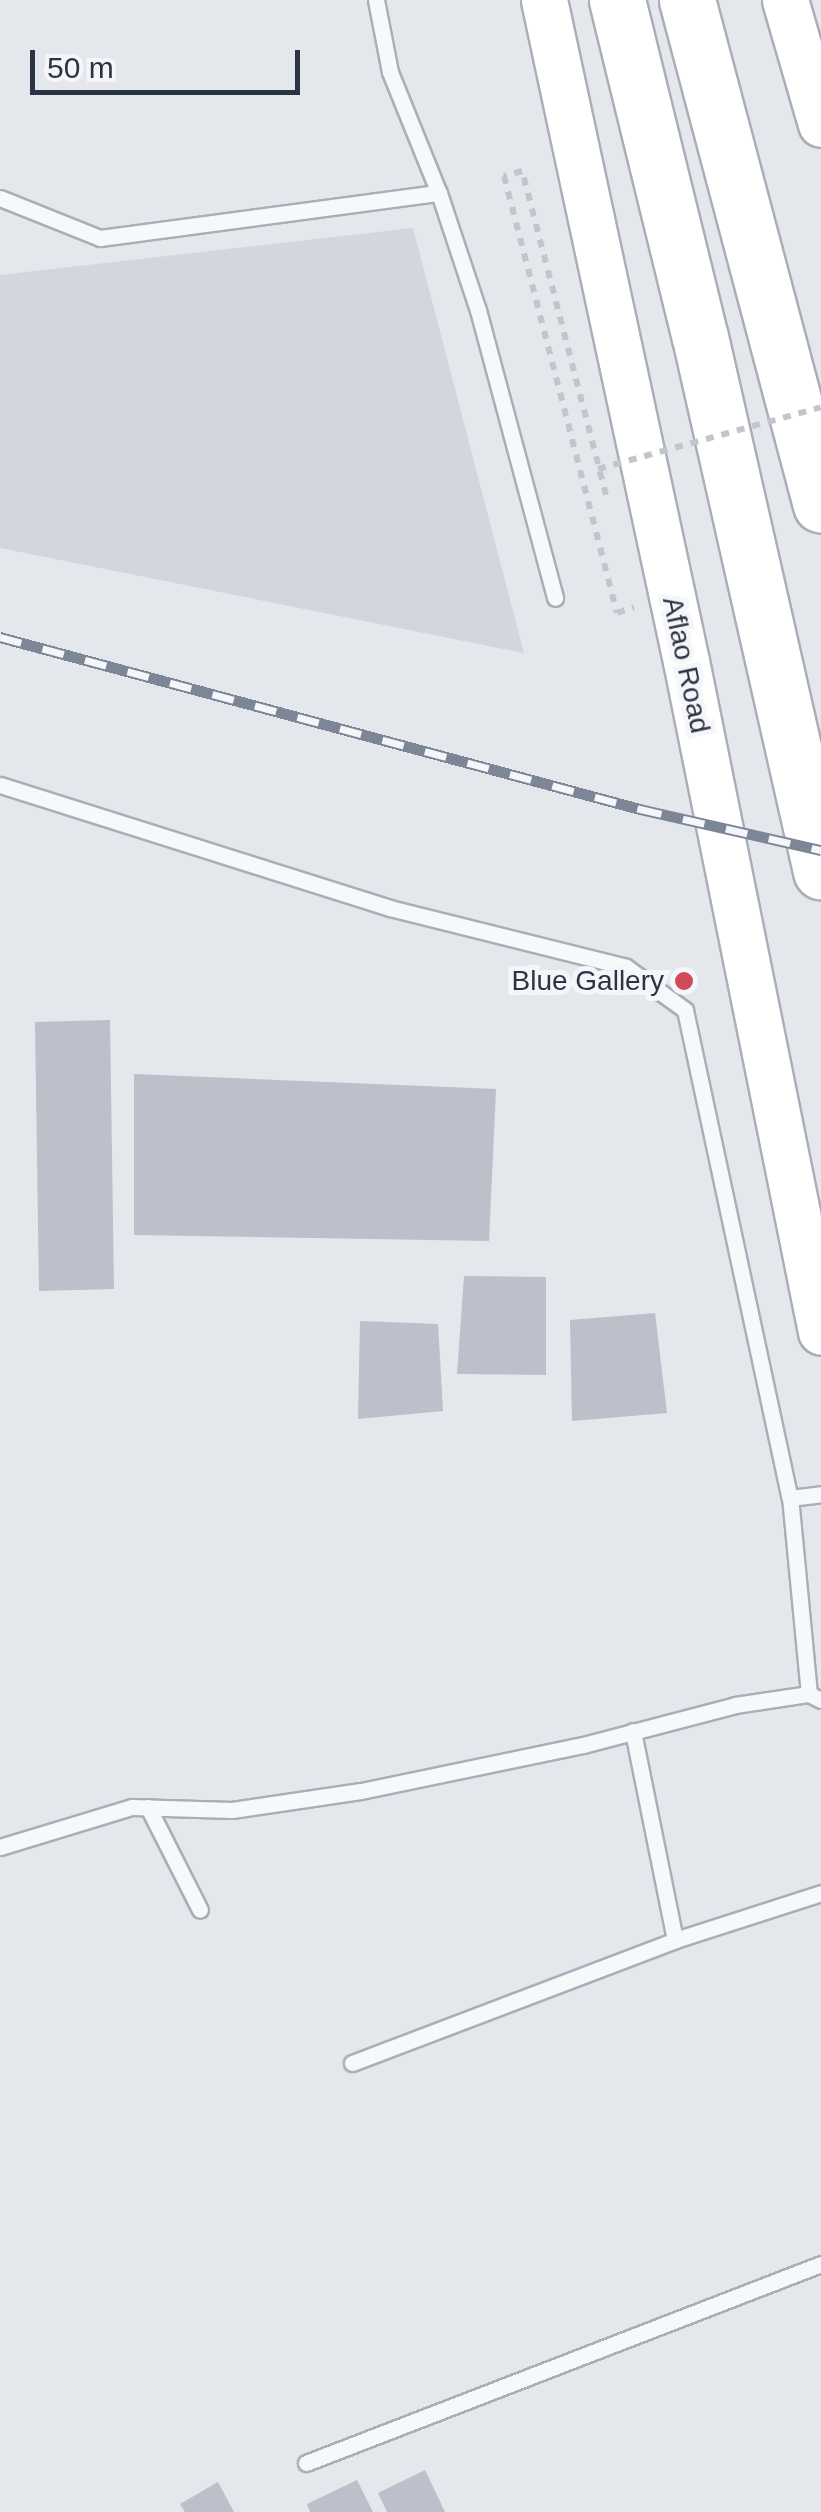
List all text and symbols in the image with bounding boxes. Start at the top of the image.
scale bar [35,30,305,92]
text: 50 m [47,51,114,84]
street label: Aflao Road [655,594,717,736]
place label: Blue Gallery [511,964,664,998]
marker: Blue Gallery [673,970,695,992]

